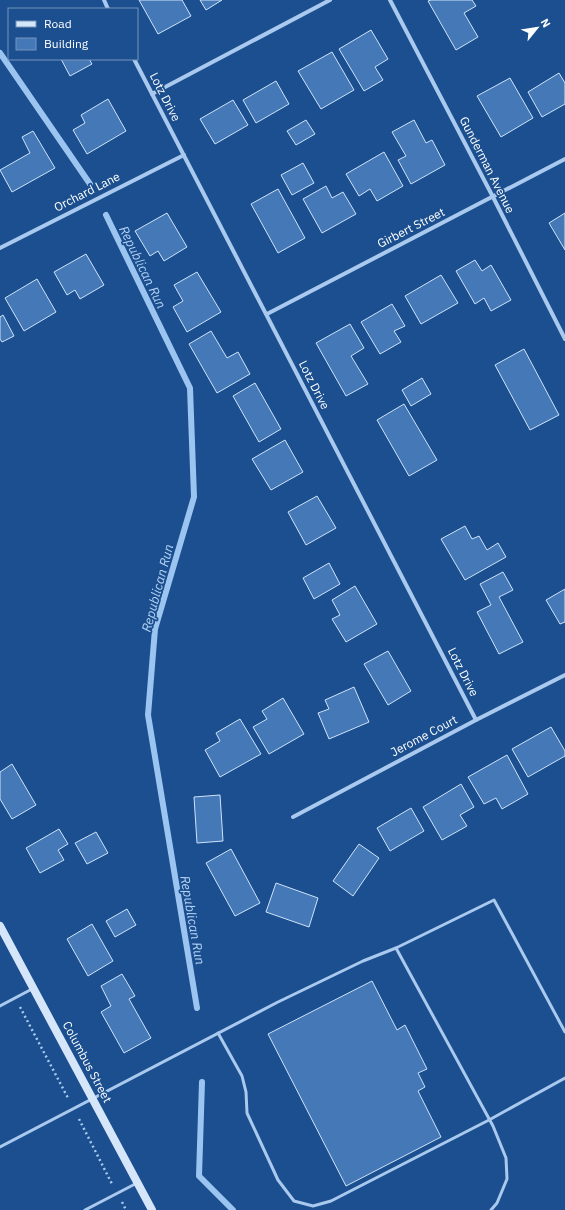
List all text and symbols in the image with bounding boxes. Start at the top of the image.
legend [8,8,138,60]
north arrow [517,8,557,48]
text: Road [44,16,72,31]
text: N [538,16,554,30]
text: Building [44,36,89,51]
street label: Lotz Drive [147,70,184,124]
street label: Gunderman Avenue [457,114,518,216]
street label: Orchard Lane [51,168,123,215]
street label: Girbert Street [375,204,447,251]
water label: Republican Run [115,223,170,311]
street label: Lotz Drive [296,358,333,412]
water label: Republican Run [138,542,177,634]
street label: Lotz Drive [445,645,482,699]
street label: Jerome Court [388,712,460,759]
water label: Republican Run [176,874,209,966]
street label: Columbus Street [60,1018,115,1105]

